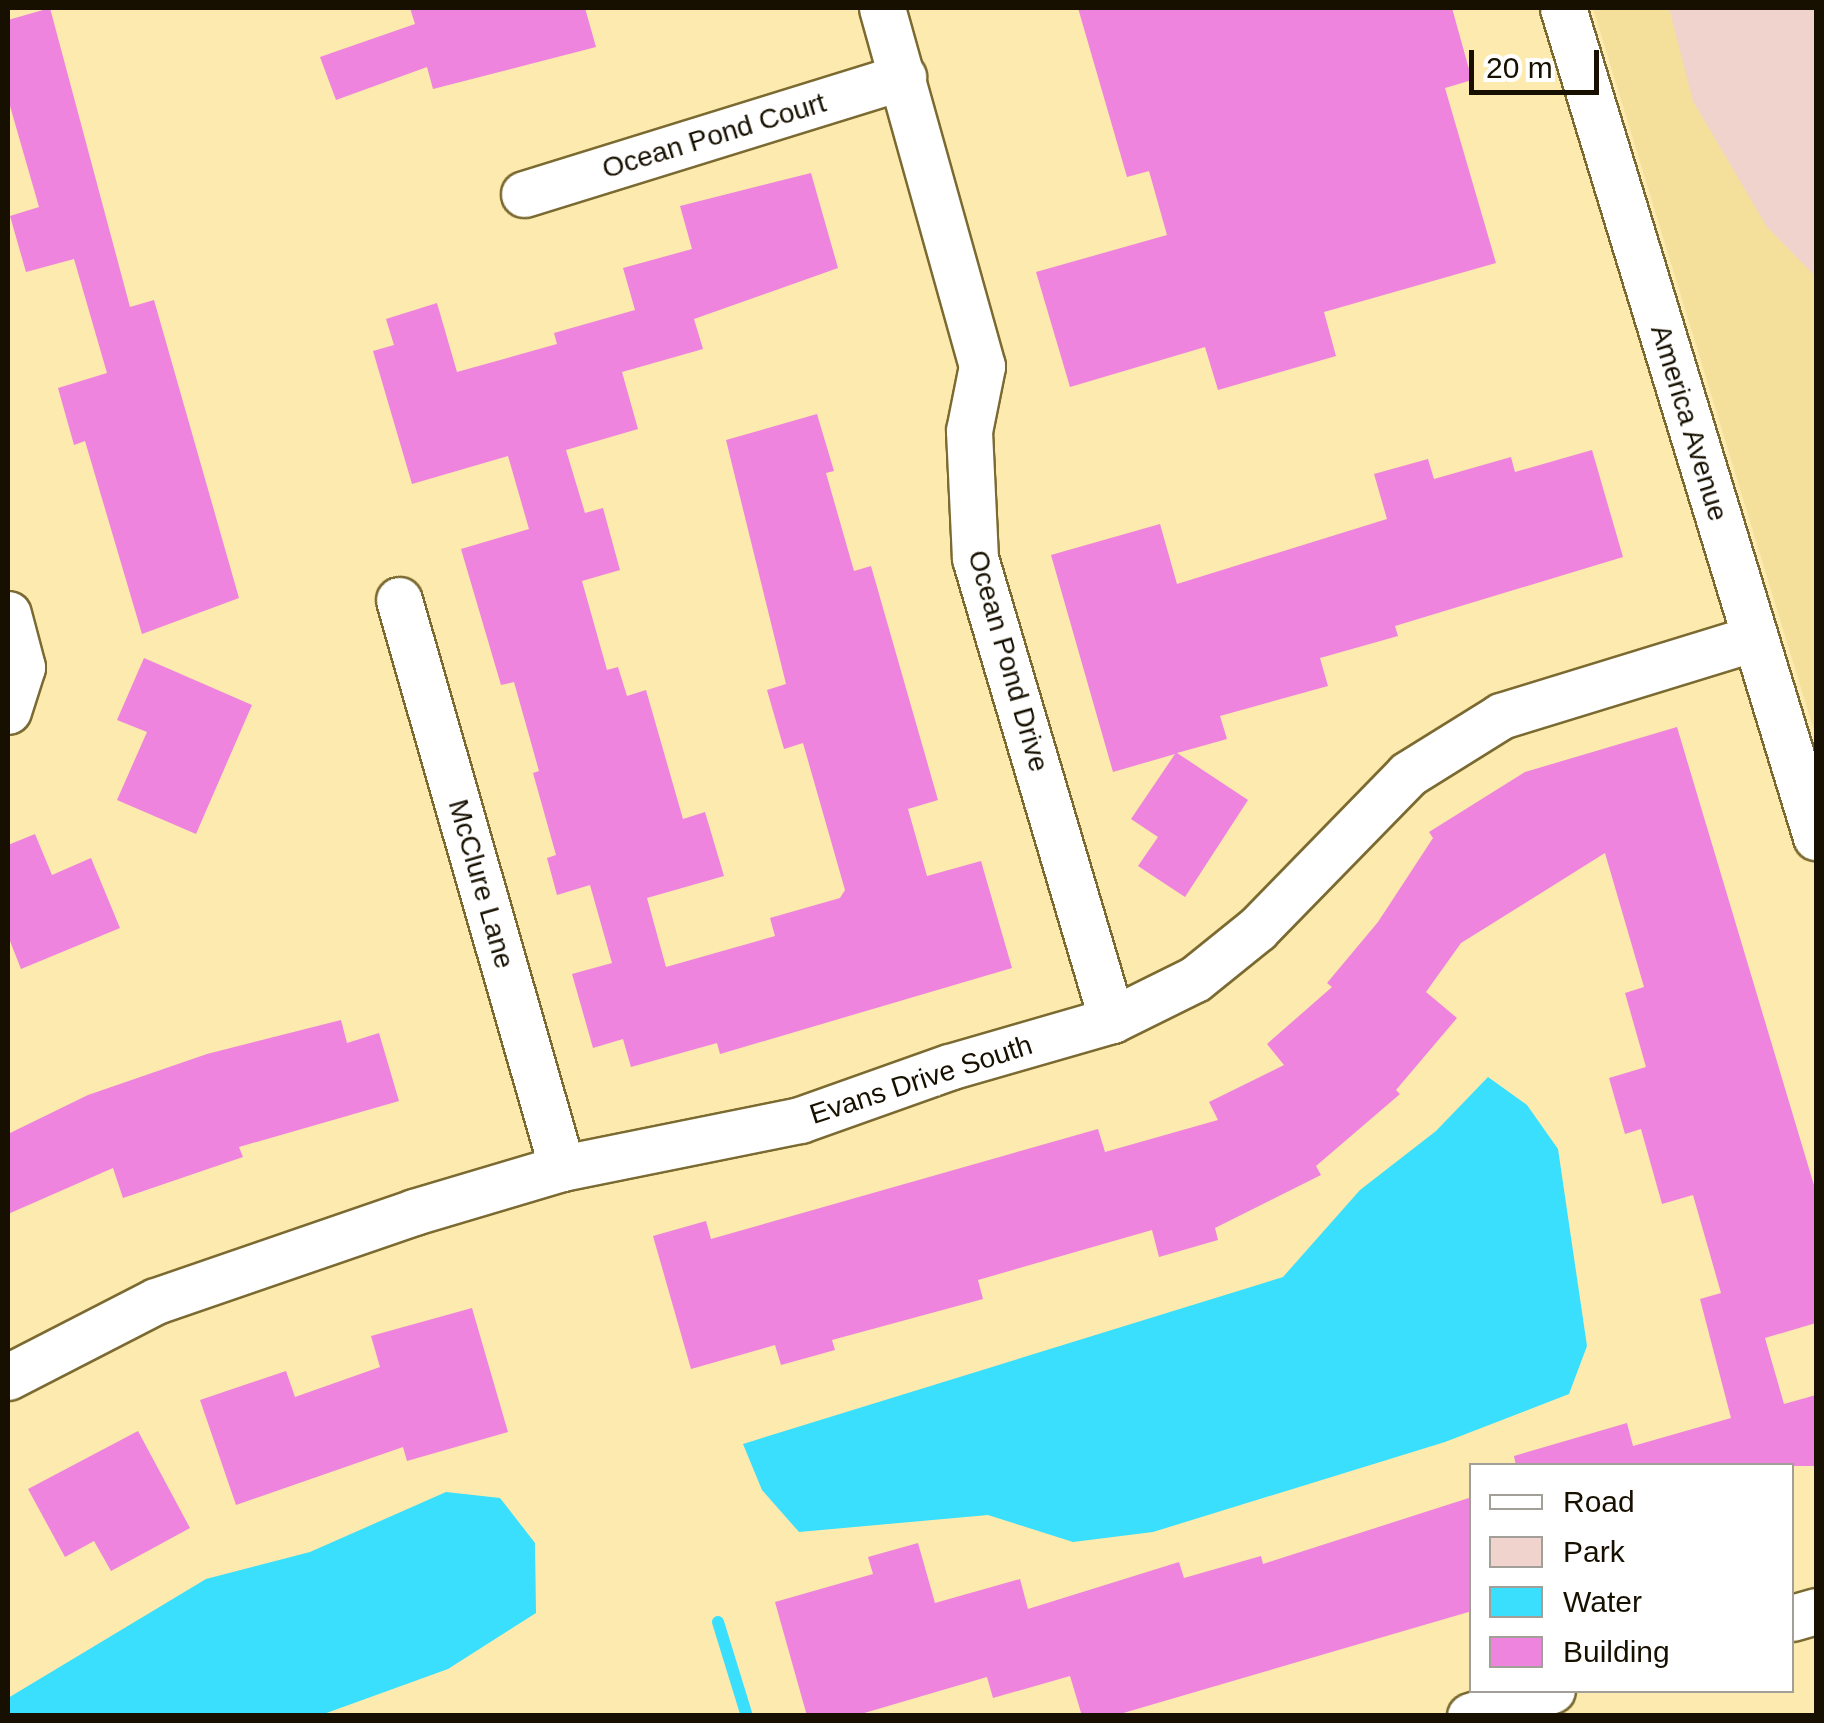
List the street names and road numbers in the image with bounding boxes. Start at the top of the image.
street label: Ocean Pond Court [598,86,830,186]
street label: America Avenue [1643,320,1735,526]
street label: Ocean Pond Drive [960,546,1056,776]
street label: McClure Lane [441,796,521,972]
street label: Evans Drive South [806,1028,1036,1132]

